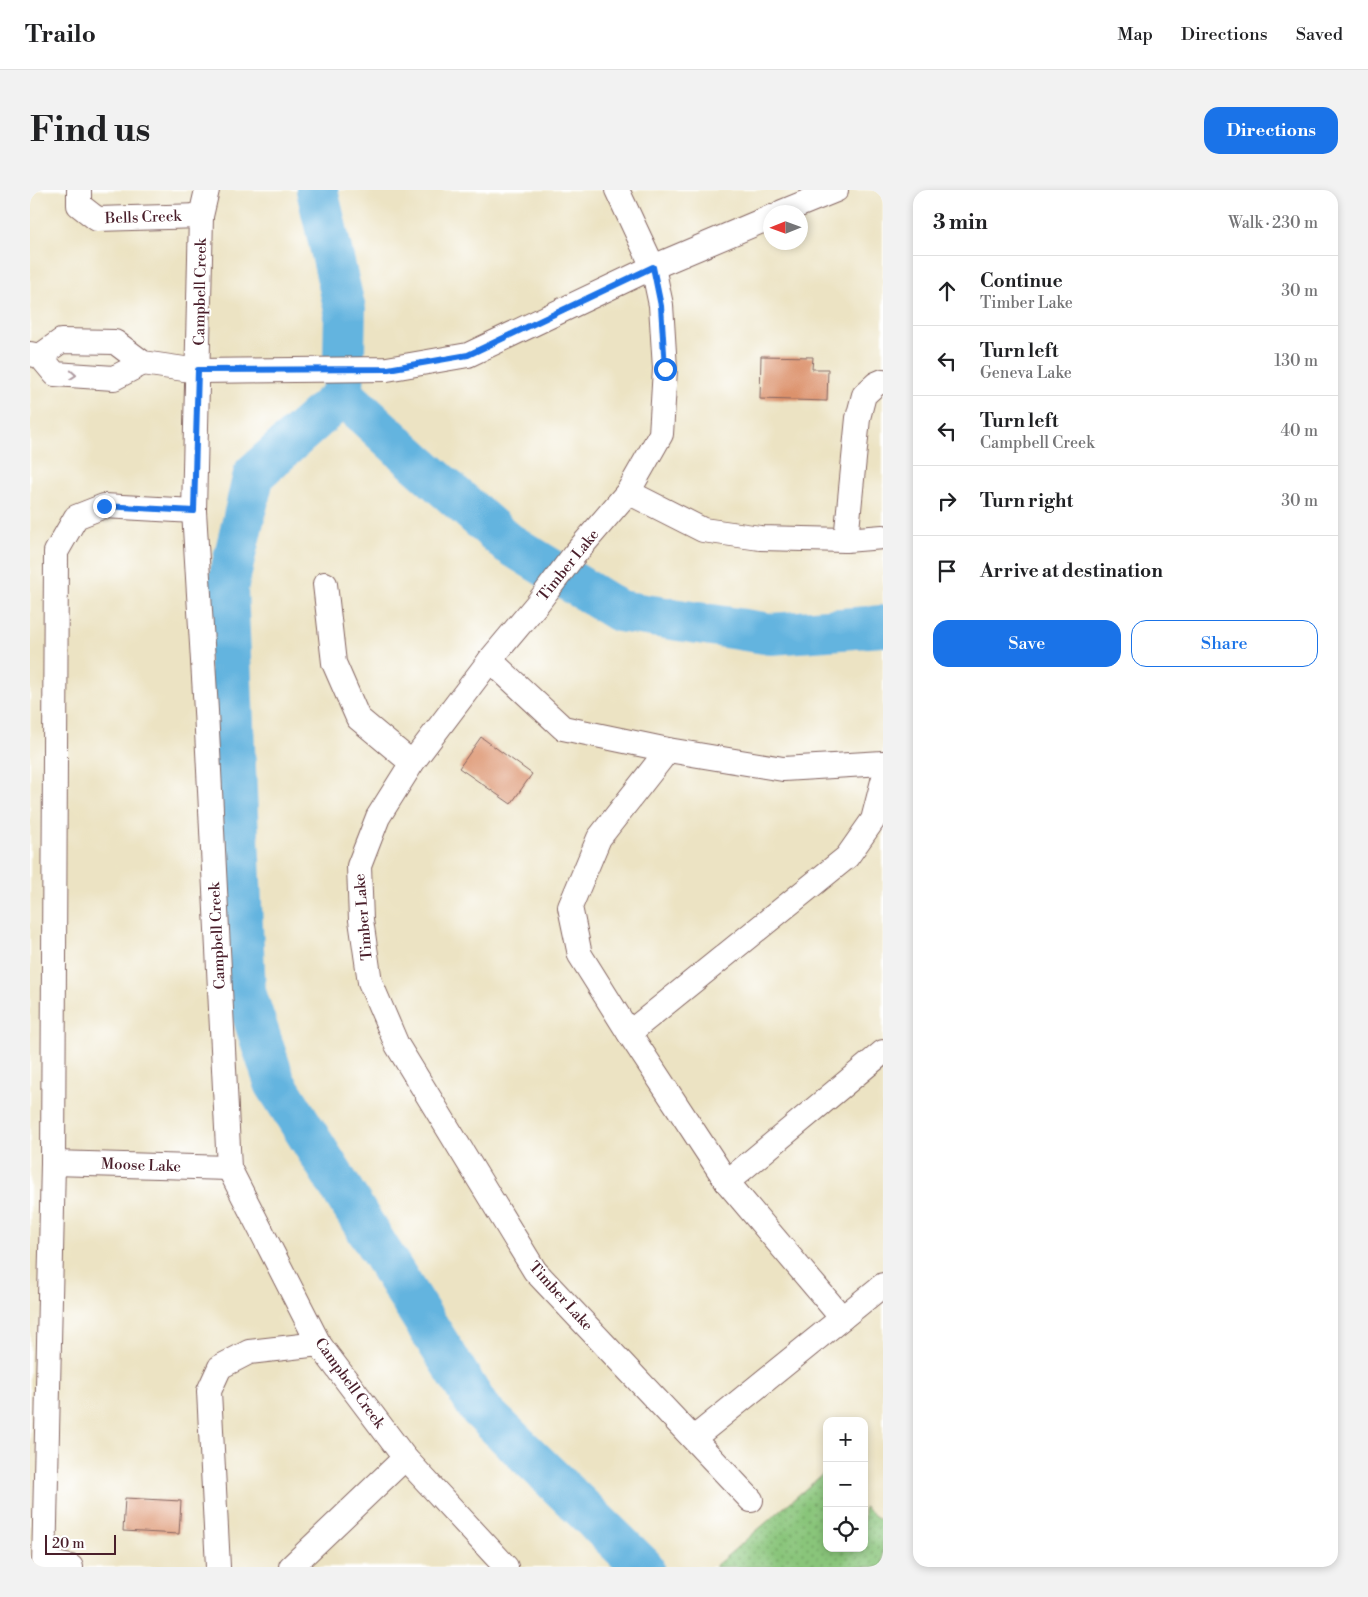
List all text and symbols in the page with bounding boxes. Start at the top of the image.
text: Trailo [25,20,96,50]
text: Map [1117,23,1153,46]
text: Directions [1181,23,1268,46]
text: Saved [1296,23,1343,46]
button: Directions [1204,107,1338,154]
text: Find us [30,109,150,152]
north arrow [763,205,808,250]
street label: Bells Creek [104,207,183,228]
text: 3 min [933,210,988,236]
text: Walk · 230 m [1228,213,1318,233]
street label: Campbell Creek [190,237,211,346]
text: Continue [980,269,1063,293]
icon: ahead [933,277,961,305]
text: 30 m [1281,281,1318,301]
text: Timber Lake [980,293,1073,313]
text: Turn left [980,339,1059,363]
icon: left [933,347,961,375]
text: 130 m [1274,351,1318,371]
route start [654,358,677,381]
text: Geneva Lake [980,363,1072,383]
one-way arrow [69,369,77,380]
text: Turn left [980,409,1059,433]
icon: left [933,417,961,445]
text: 40 m [1281,421,1318,441]
text: Campbell Creek [980,433,1095,453]
icon: right [933,487,961,515]
text: Turn right [980,489,1073,513]
text: 30 m [1281,491,1318,511]
route end [93,495,116,518]
street label: Timber Lake [534,526,603,605]
icon: arrive [933,557,961,585]
text: Arrive at destination [980,559,1163,583]
button: Save [933,620,1121,667]
button: Share [1131,620,1318,667]
street label: Timber Lake [350,873,377,961]
street label: Campbell Creek [205,881,230,990]
street label: Moose Lake [101,1155,181,1176]
street label: Timber Lake [524,1258,597,1335]
street label: Campbell Creek [310,1334,390,1433]
map controls [823,1417,868,1552]
button: + [823,1417,868,1462]
button: − [823,1462,868,1507]
button: locate [823,1507,868,1552]
scale bar [45,1532,116,1555]
text: 20 m [52,1535,84,1553]

